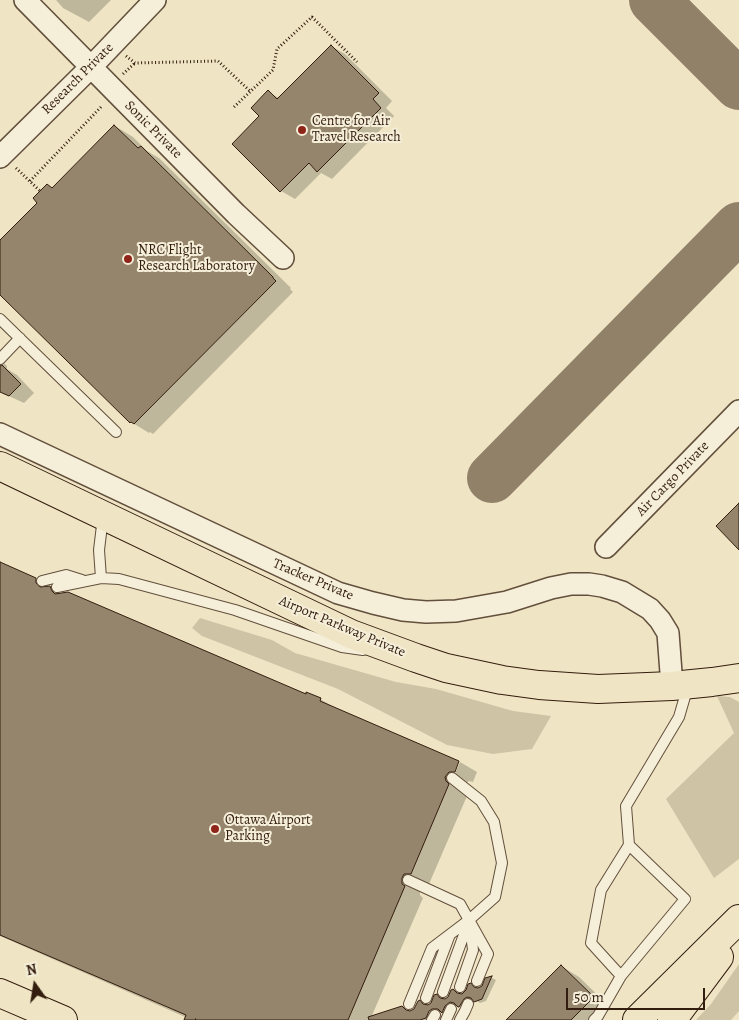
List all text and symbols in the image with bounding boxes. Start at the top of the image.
street label: Research Private [39,40,117,118]
street label: Sonic Private [121,98,185,162]
place label: Centre for Air Travel Research [312,114,401,146]
marker: Centre for Air Travel Research [296,124,308,136]
place label: NRC Flight Research Laboratory [138,243,255,276]
marker: NRC Flight Research Laboratory [122,253,134,265]
street label: Air Cargo Private [633,438,713,520]
street label: Tracker Private [270,555,356,605]
street label: Airport Parkway Private [276,593,408,661]
place label: Ottawa Airport Parking [225,813,311,846]
marker: Ottawa Airport Parking [209,823,221,835]
text: N [24,959,39,980]
north arrow [10,960,60,1010]
scale bar [569,978,708,1010]
text: 50 m [574,987,604,1007]

